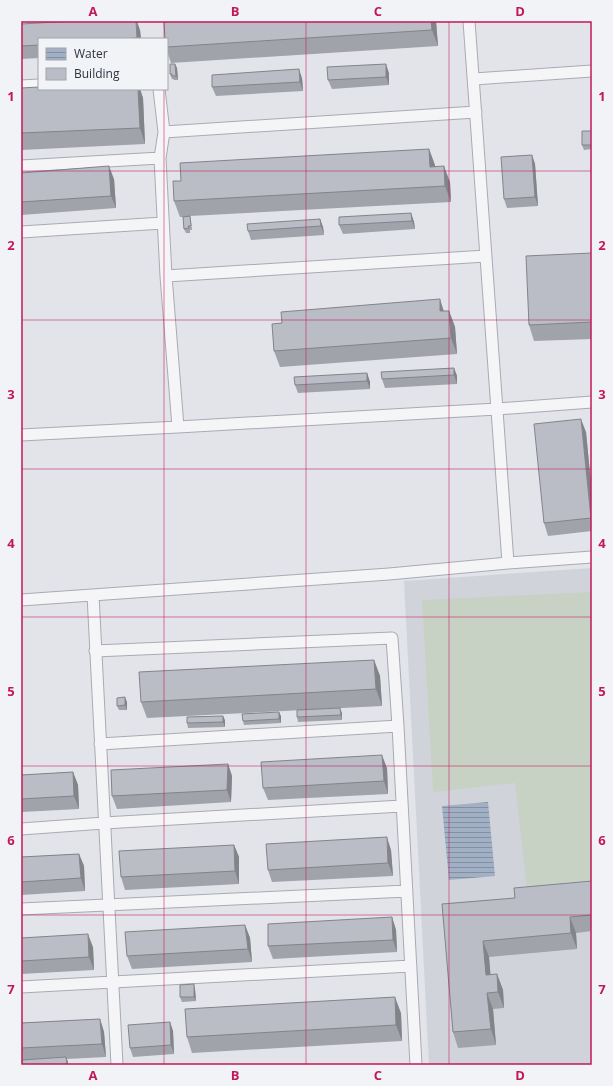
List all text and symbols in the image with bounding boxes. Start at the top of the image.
text: A [89,2,98,20]
text: B [231,2,240,20]
text: C [374,2,382,20]
text: D [515,2,525,20]
legend [38,38,168,90]
text: Water [74,45,108,62]
text: Building [74,65,120,82]
text: 1 [7,87,15,105]
text: 1 [598,87,606,105]
text: 2 [7,236,15,254]
text: 2 [598,236,606,254]
text: 3 [7,385,15,403]
text: 3 [598,385,606,403]
text: 4 [7,534,15,552]
text: 4 [598,534,606,552]
text: 5 [7,682,15,700]
text: 5 [598,682,606,700]
text: 6 [7,831,15,849]
text: 6 [598,831,606,849]
text: 7 [7,980,15,998]
text: 7 [598,980,606,998]
text: A [89,1066,98,1084]
text: B [231,1066,240,1084]
text: C [374,1066,382,1084]
text: D [515,1066,525,1084]

